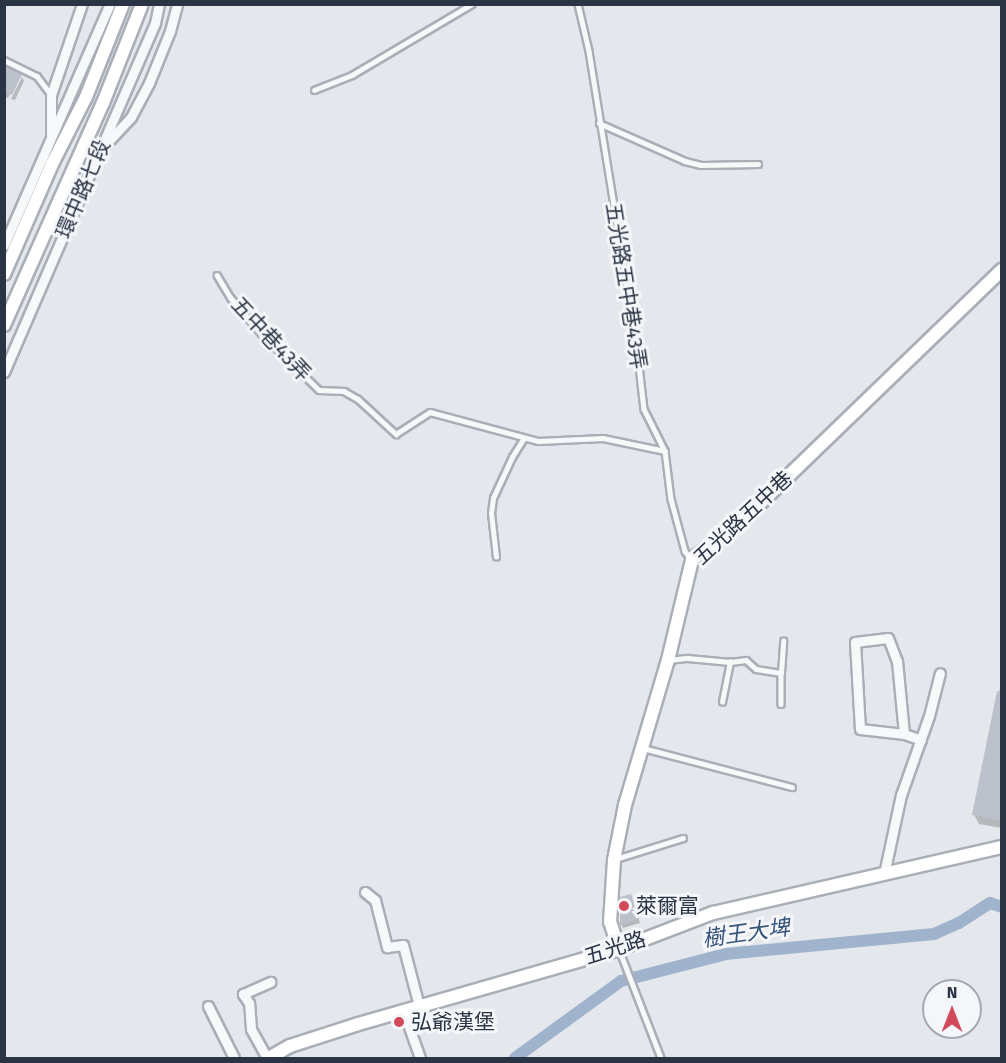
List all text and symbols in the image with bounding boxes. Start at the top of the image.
street label: 環中路七段 [51,136,115,242]
street label: 五光路五中巷43弄 [600,201,652,371]
street label: 五中巷43弄 [226,292,316,386]
street label: 五光路五中巷 [688,466,798,570]
place label: 萊爾富 [636,893,699,919]
marker: 萊爾富 [617,899,631,913]
water label: 樹王大埤 [701,914,791,952]
street label: 五光路 [581,926,649,970]
north arrow [922,979,982,1039]
text: N [947,983,957,1002]
place label: 弘爺漢堡 [411,1009,495,1035]
marker: 弘爺漢堡 [392,1015,406,1029]

